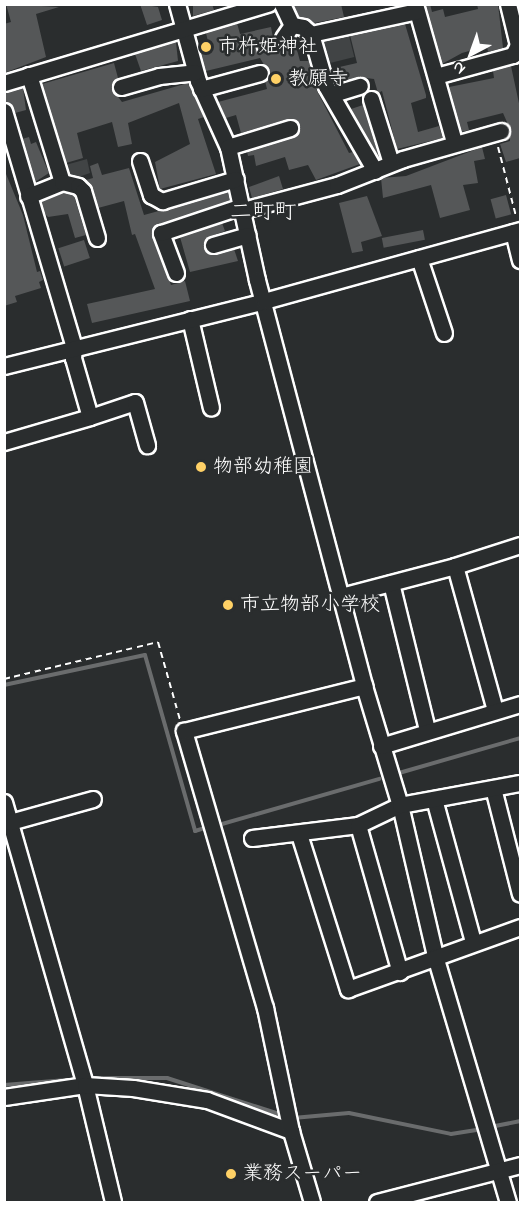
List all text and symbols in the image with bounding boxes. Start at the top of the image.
north arrow [441,24,501,84]
place label: 市杵姫神社 [218,35,318,59]
marker: 市杵姫神社 [199,40,213,54]
text: N [447,55,471,80]
place label: 教願寺 [288,67,348,91]
marker: 教願寺 [269,72,283,86]
district label: 二町町 [230,201,296,227]
place label: 物部幼稚園 [213,455,313,479]
marker: 物部幼稚園 [194,460,208,474]
place label: 市立物部小学校 [240,593,380,617]
marker: 市立物部小学校 [221,598,235,612]
place label: 業務スーパー [243,1162,362,1186]
marker: 業務スーパー [224,1167,238,1181]

